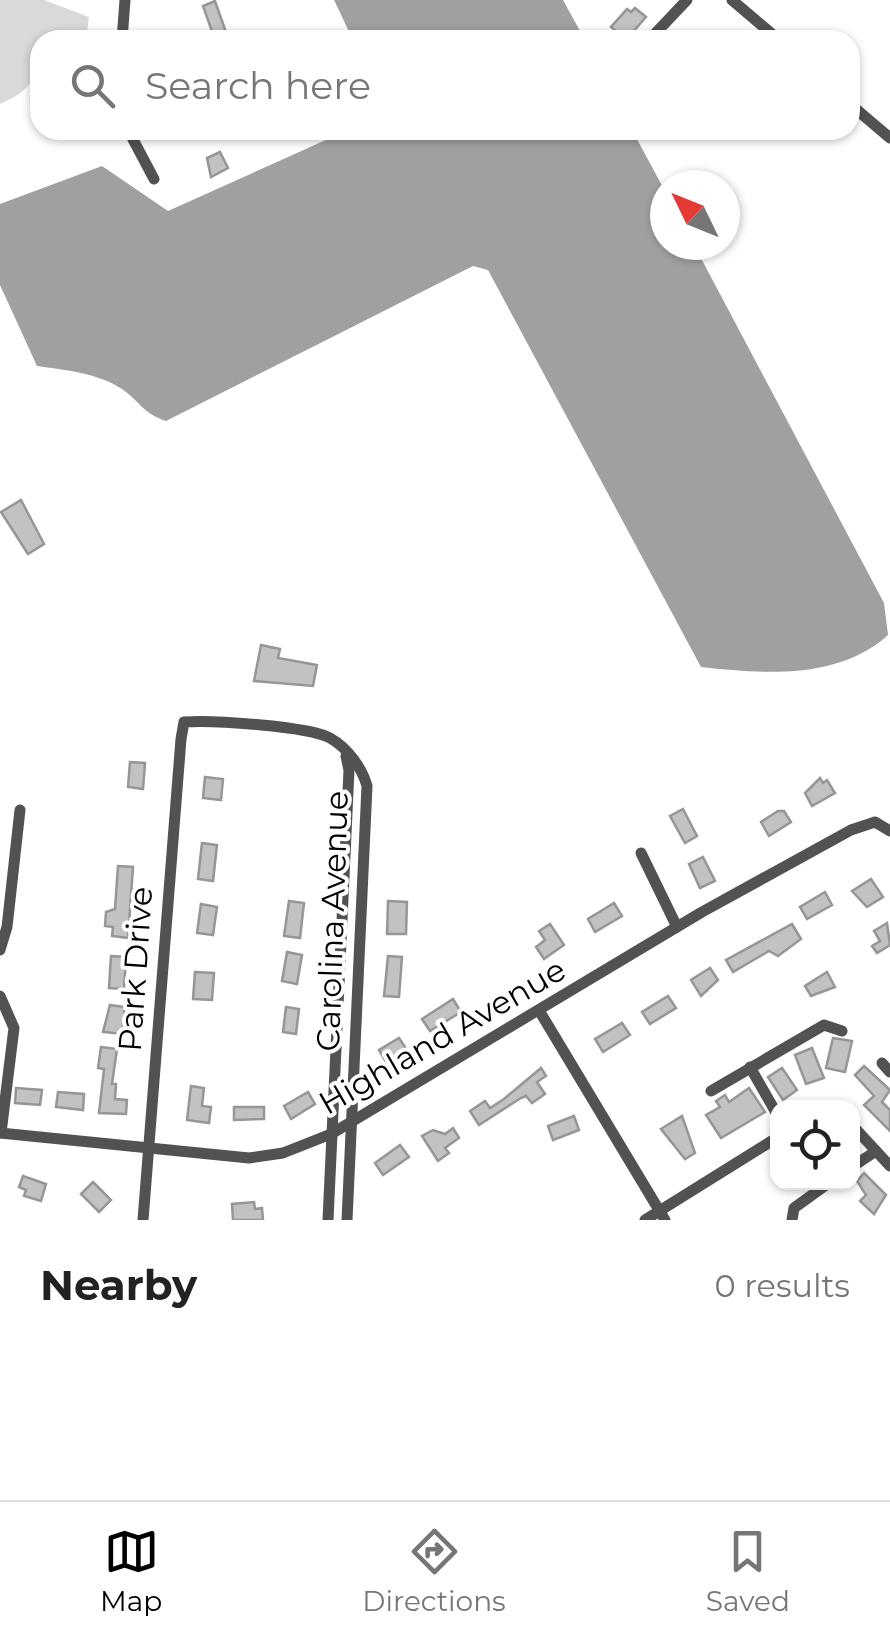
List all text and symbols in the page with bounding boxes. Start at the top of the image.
search box [30,30,860,140]
icon: search [65,58,120,113]
text: Search here [145,62,371,109]
north arrow [650,170,740,260]
street label: Carolina Avenue [308,790,356,1052]
street label: Park Drive [110,885,160,1053]
street label: Highland Avenue [312,950,572,1122]
map controls [770,1100,860,1190]
button: locate [770,1100,860,1190]
text: Nearby [40,1259,197,1311]
text: 0 results [715,1266,850,1305]
tab: Map [100,1524,162,1618]
tab: Directions [362,1524,506,1618]
tab: Saved [706,1524,790,1618]

